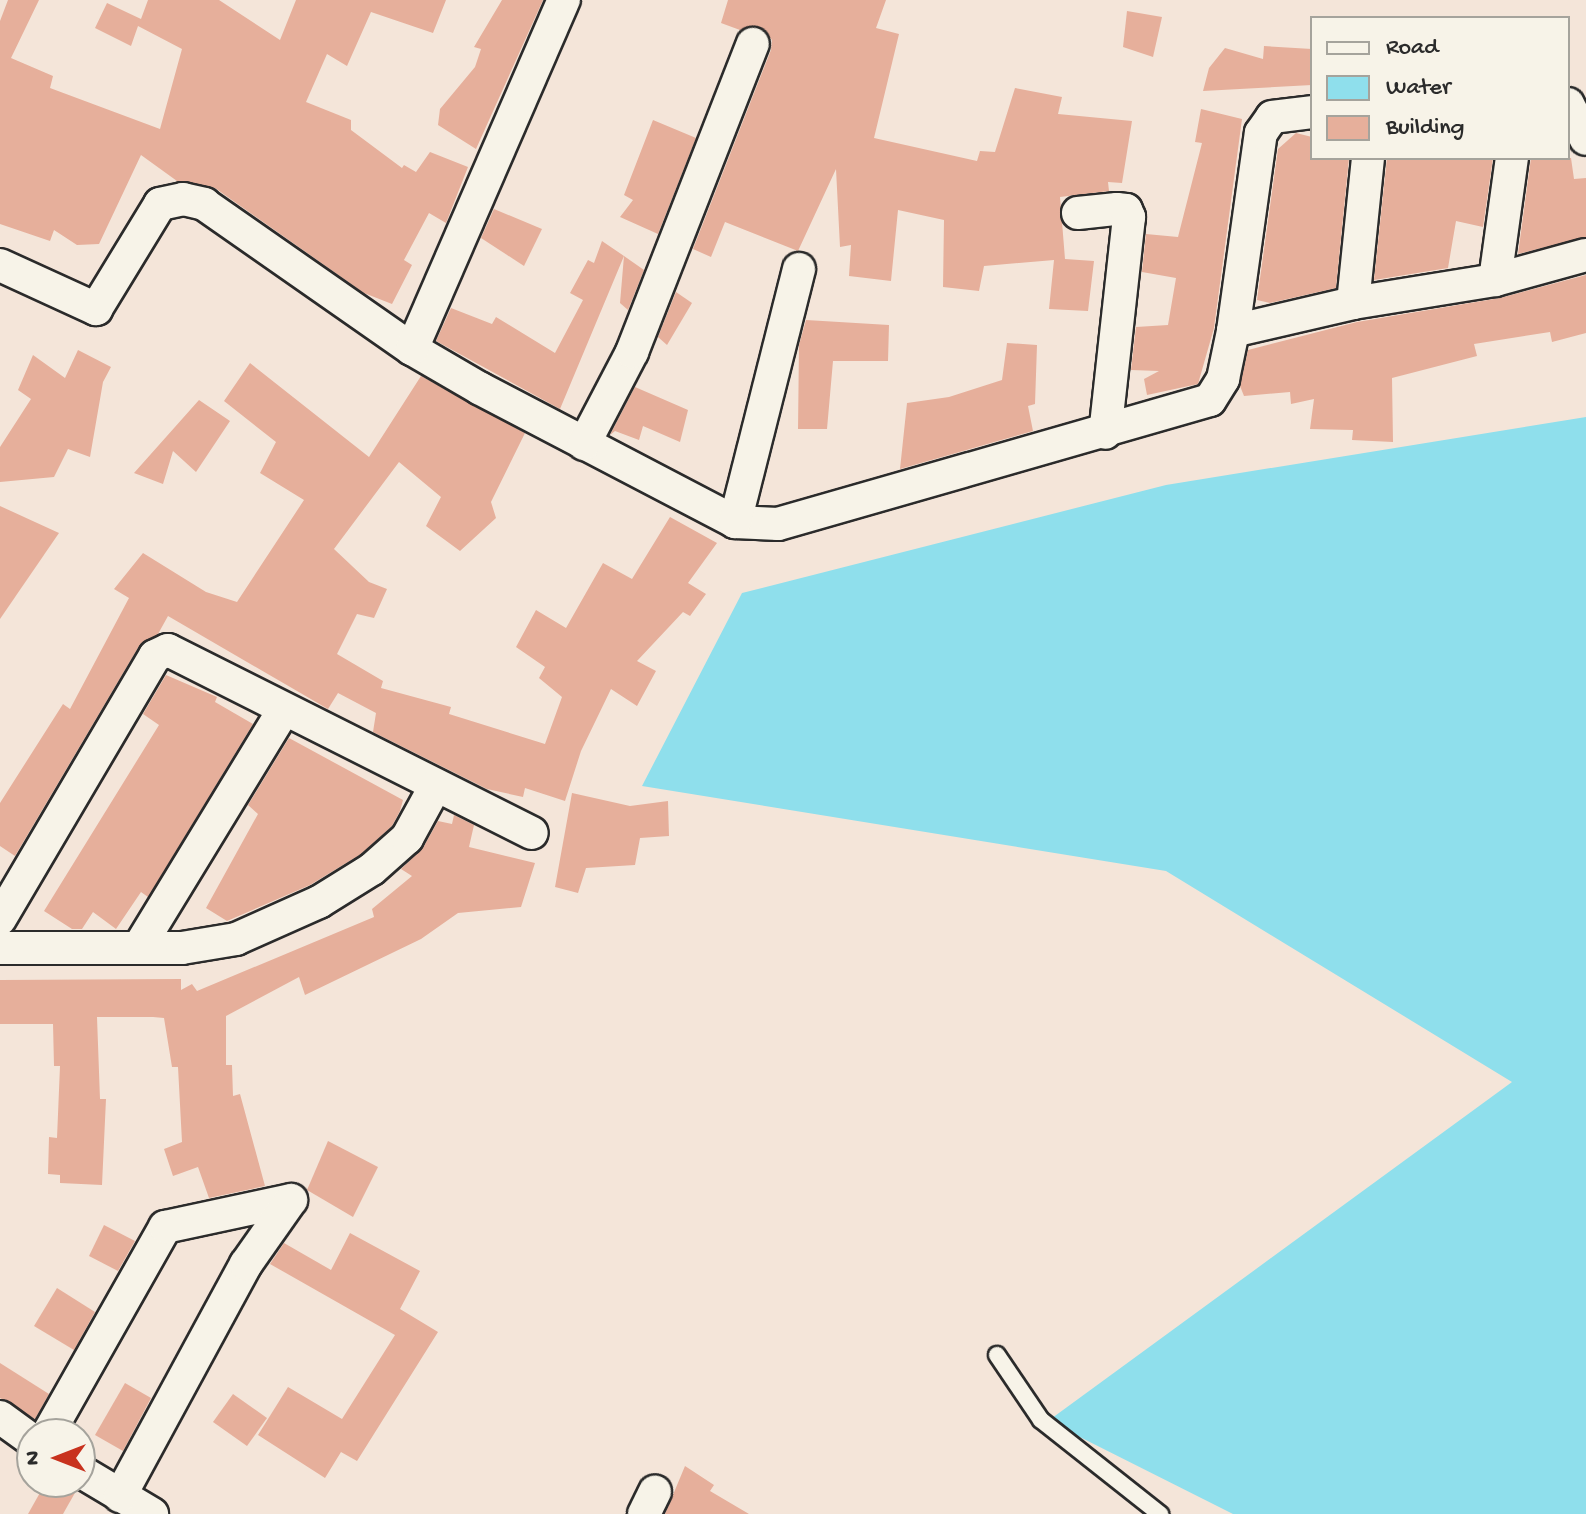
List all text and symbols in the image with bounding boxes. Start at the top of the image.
legend [1310,16,1570,160]
text: Road [1386,34,1438,63]
text: Water [1386,74,1450,103]
text: Building [1386,114,1464,143]
north arrow [16,1418,96,1498]
text: N [21,1451,47,1465]

